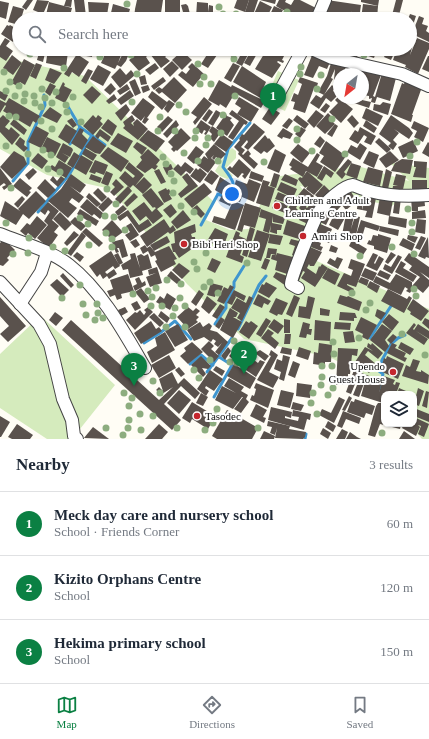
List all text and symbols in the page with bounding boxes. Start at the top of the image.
search box [12,12,417,56]
icon: search [26,23,48,45]
text: Search here [58,26,128,42]
north arrow [333,68,369,104]
pin: 1 [260,83,286,116]
your location [222,184,242,204]
place label: Children and Adult Learning Centre [285,194,369,219]
marker: Children and Adult Learning Centre [272,201,282,211]
place label: Amiri Shop [311,230,363,242]
marker: Amiri Shop [298,231,308,241]
place label: Bibi Heri Shop [192,238,259,250]
marker: Bibi Heri Shop [179,239,189,249]
pin: 2 [231,341,257,374]
pin: 3 [121,353,147,386]
place label: Upendo Guest House [328,360,385,385]
marker: Upendo Guest House [388,367,398,377]
map controls [381,391,417,427]
button: layers [381,391,417,427]
place label: Tasodec [205,410,241,422]
marker: Tasodec [192,411,202,421]
text: Nearby [16,455,70,474]
text: 3 results [369,457,413,472]
text: Meck day care and nursery school [54,507,273,523]
text: 1 [26,516,32,531]
text: 60 m [387,516,413,531]
text: School · Friends Corner [54,524,179,539]
text: Kizito Orphans Centre [54,571,201,587]
text: 2 [26,580,32,595]
text: 120 m [380,580,413,595]
text: School [54,588,90,603]
text: Hekima primary school [54,635,206,651]
text: 3 [26,644,32,659]
text: 150 m [380,644,413,659]
text: School [54,652,90,667]
tab: Map [56,694,78,730]
tab: Directions [189,694,235,730]
tab: Saved [346,694,373,730]

